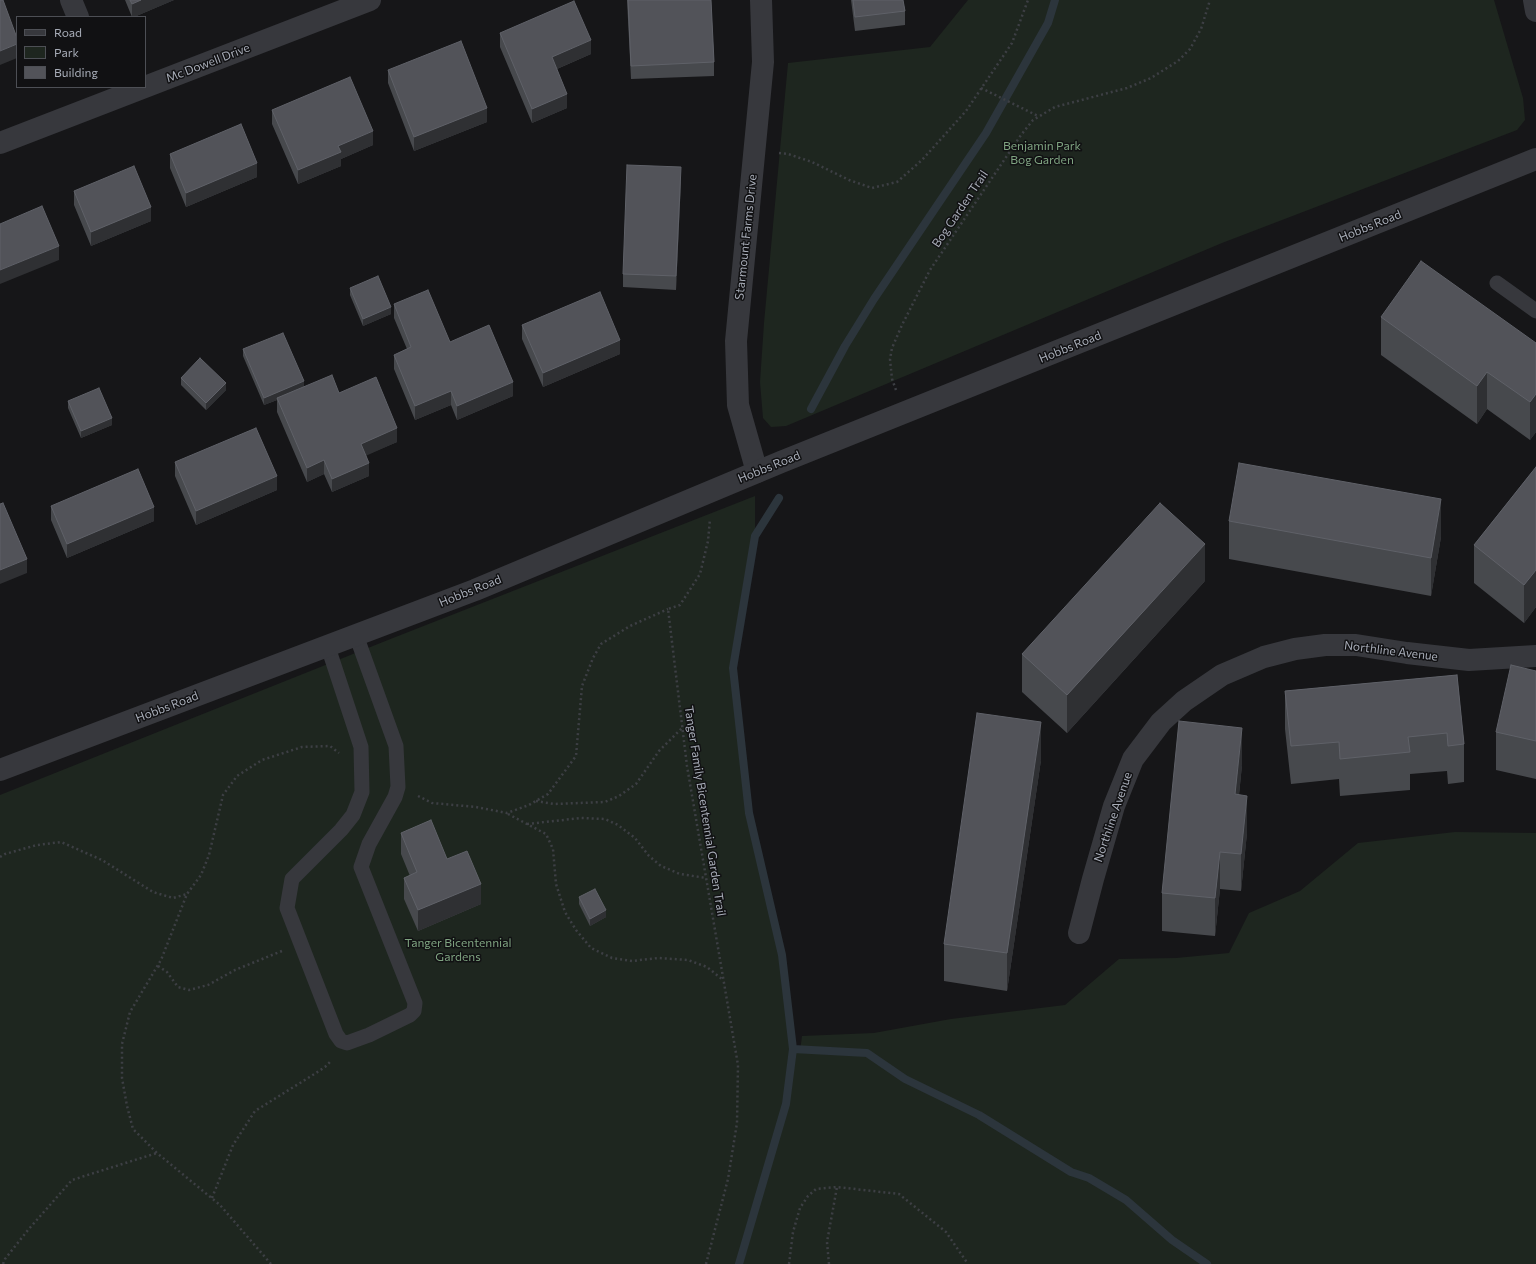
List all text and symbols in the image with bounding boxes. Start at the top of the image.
legend [16,16,146,88]
text: Road [54,25,82,39]
street label: Mc Dowell Drive [164,40,252,86]
text: Park [54,45,79,59]
text: Building [54,65,98,79]
park label: Benjamin Park Bog Garden [1003,139,1081,167]
street label: Bog Garden Trail [929,168,991,250]
street label: Starmount Farms Drive [732,173,760,301]
street label: Hobbs Road [1337,207,1403,245]
street label: Hobbs Road [1037,328,1103,366]
street label: Hobbs Road [736,448,802,486]
street label: Hobbs Road [437,572,503,610]
street label: Northline Avenue [1343,638,1439,664]
street label: Hobbs Road [134,688,200,726]
street label: Tanger Family Bicentennial Garden Trail [681,705,729,917]
street label: Northline Avenue [1091,770,1135,864]
park label: Tanger Bicentennial Gardens [405,936,511,964]

